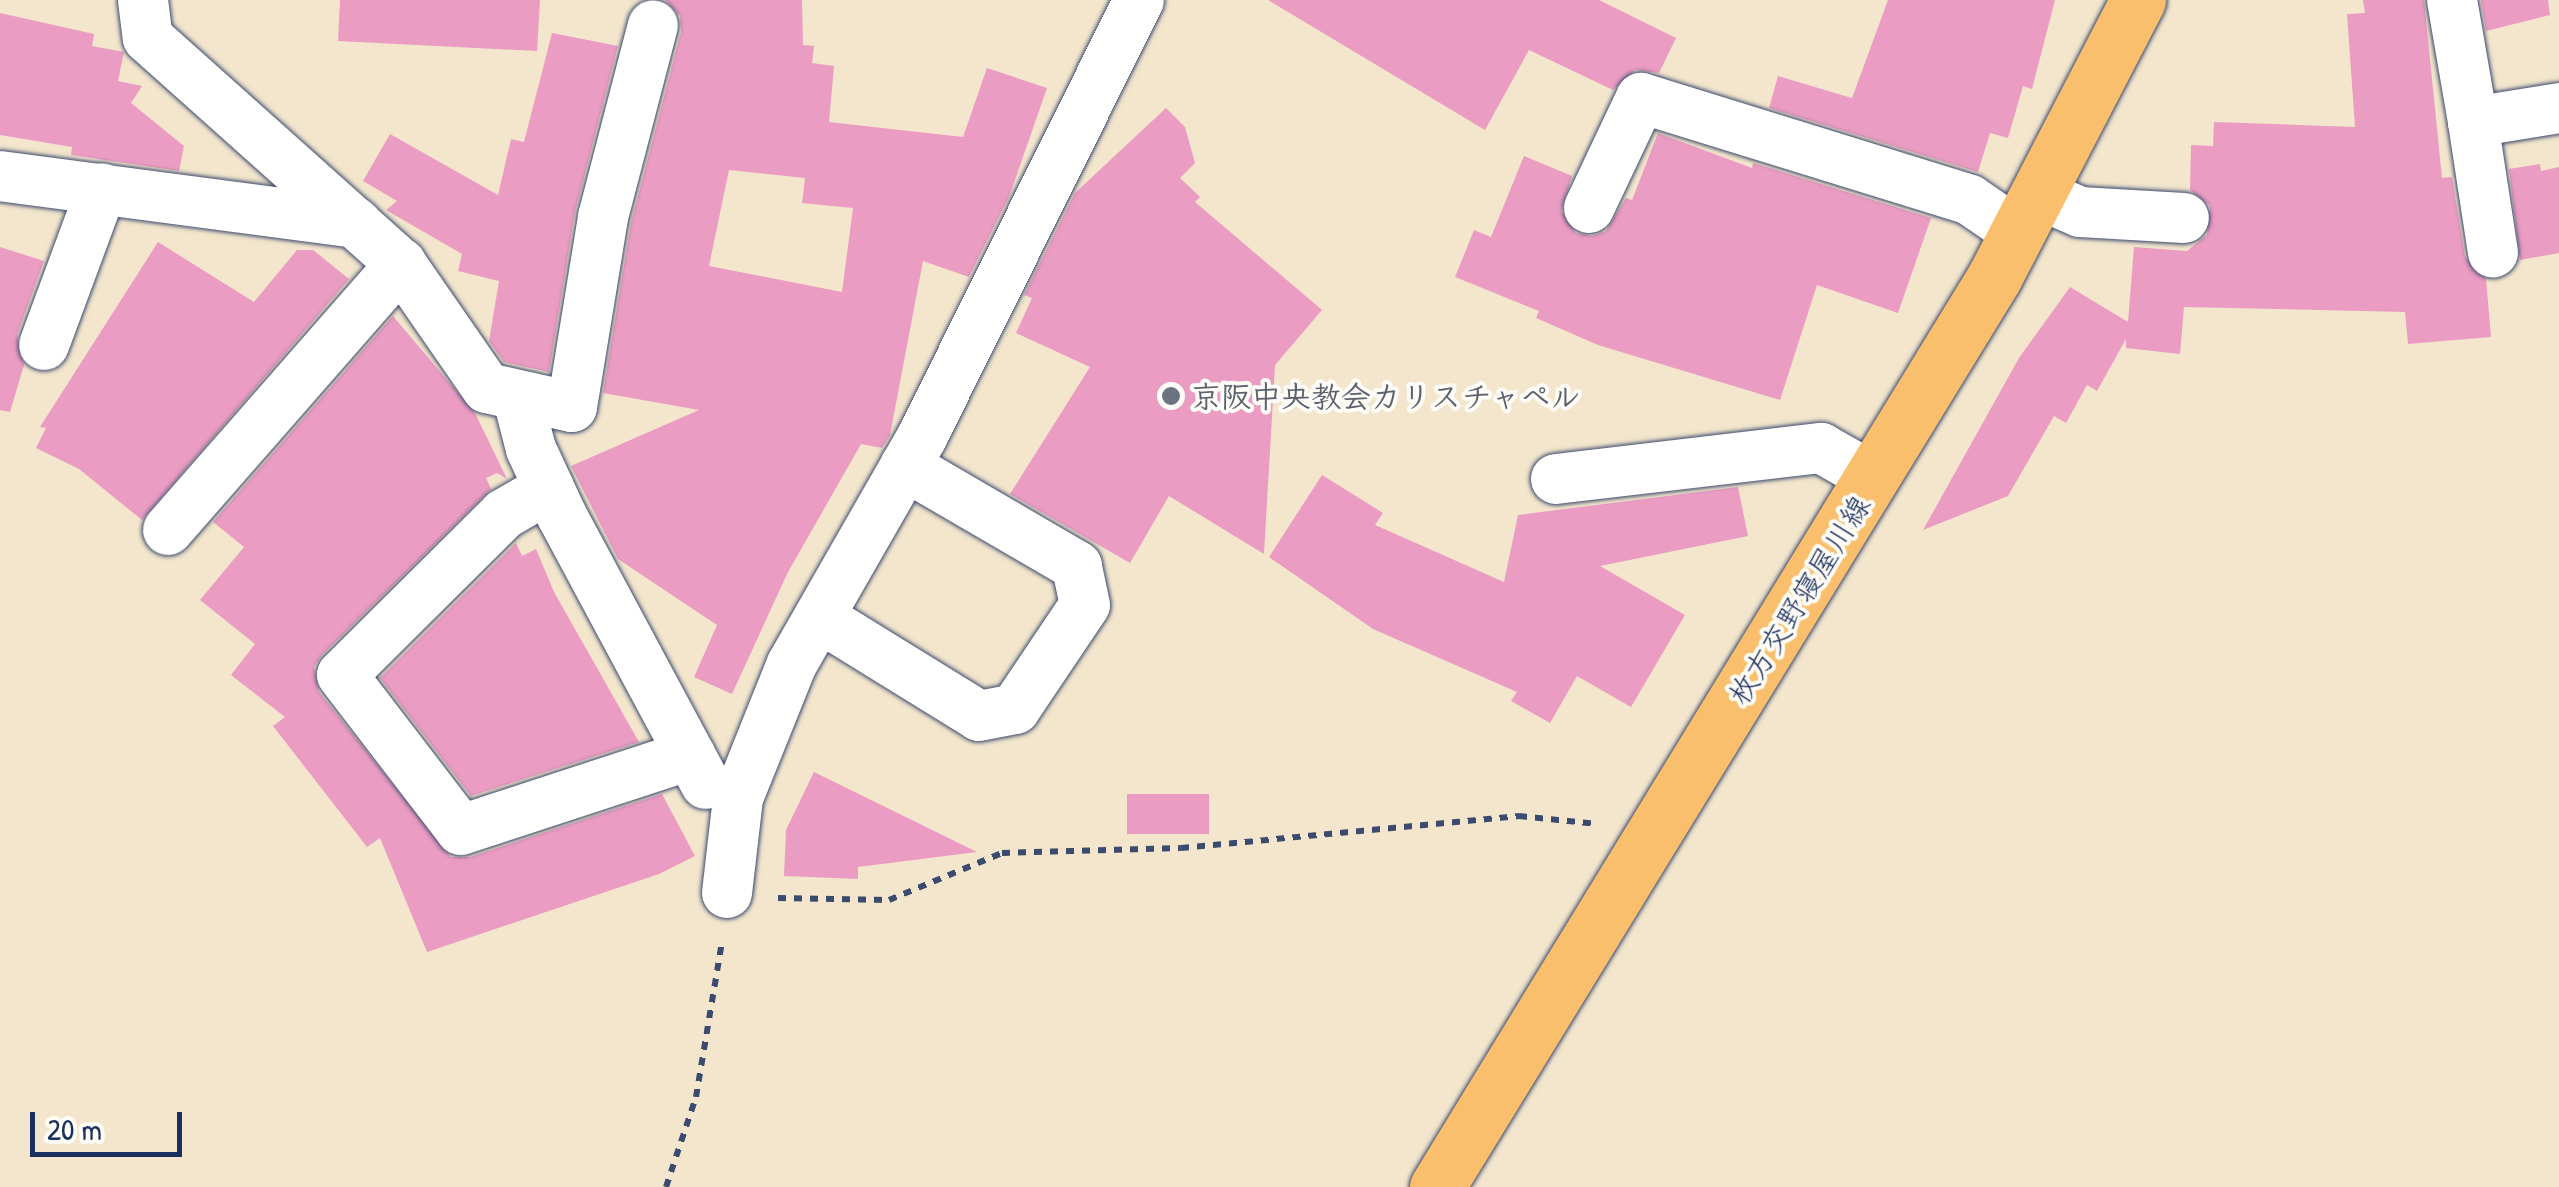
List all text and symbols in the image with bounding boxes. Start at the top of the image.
place label: 京阪中央教会カリスチャペル [1191,378,1581,414]
marker: 京阪中央教会カリスチャペル [1160,385,1182,407]
street label: 枚方交野寝屋川線 [1720,489,1878,711]
scale bar [35,1092,188,1154]
text: 20 m [47,1109,102,1149]

